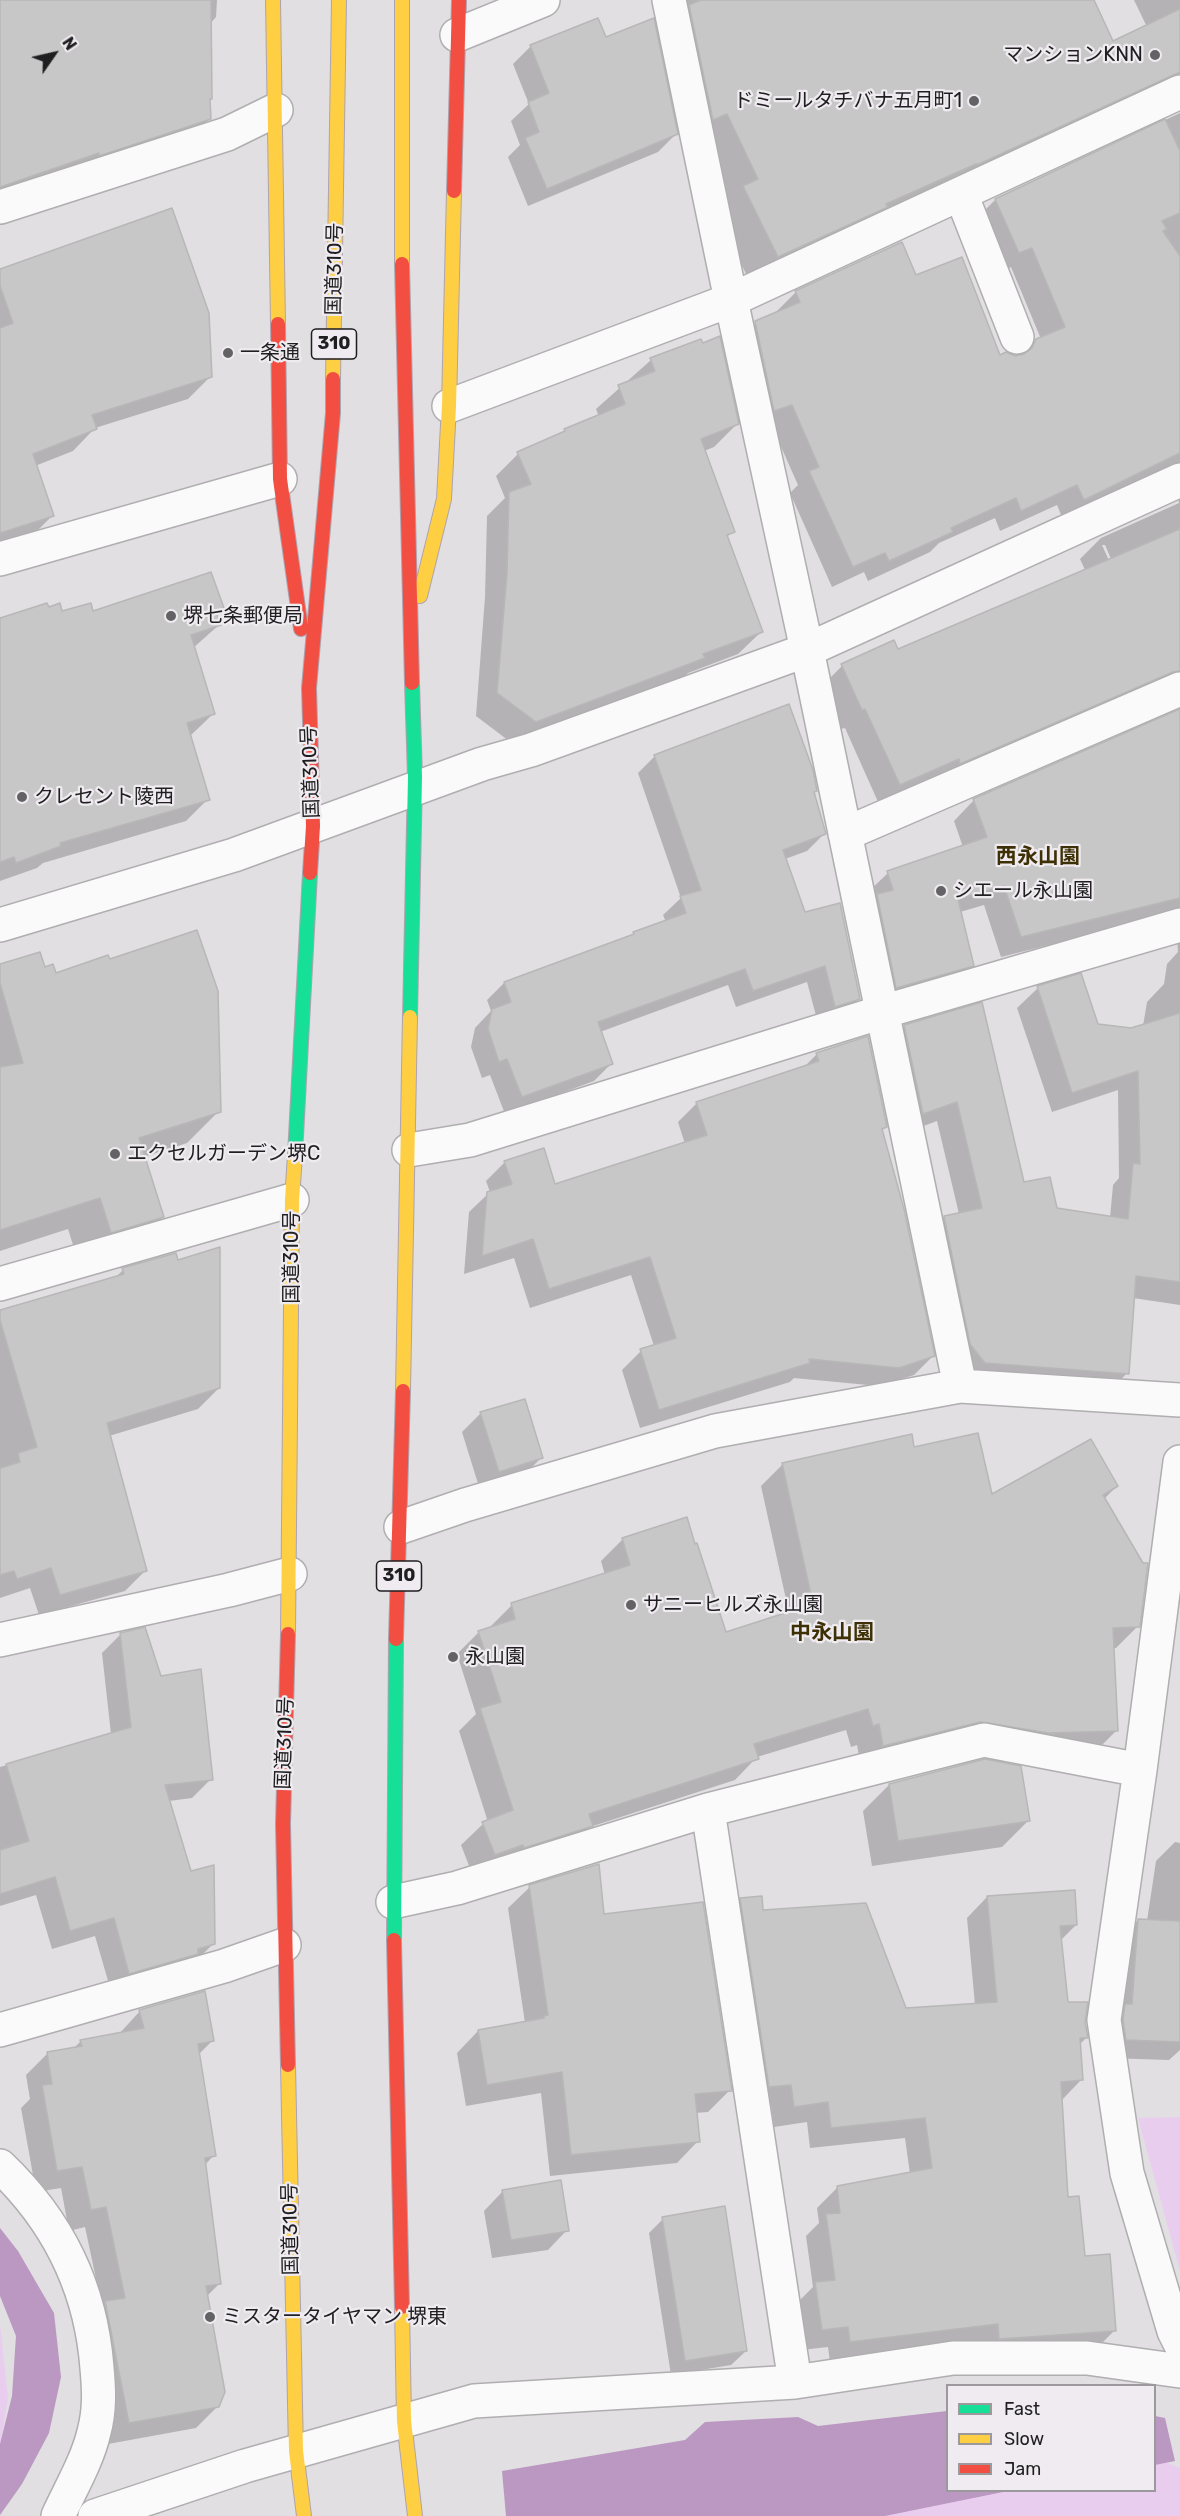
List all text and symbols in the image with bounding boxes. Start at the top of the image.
north arrow [24,24,84,84]
text: N [58,34,80,54]
place label: マンションKNN [1003,43,1143,67]
marker: マンションKNN [1148,48,1162,62]
place label: ドミールタチバナ五月町1 [733,89,962,113]
marker: ドミールタチバナ五月町1 [967,94,981,108]
street label: 国道310号 [322,222,348,316]
road number: 310 [312,329,356,359]
place label: 一条通 [240,341,300,365]
marker: 一条通 [221,346,235,360]
place label: 堺七条郵便局 [183,604,303,628]
marker: 堺七条郵便局 [164,609,178,623]
street label: 国道310号 [297,725,325,819]
place label: クレセント陵西 [34,785,174,809]
marker: クレセント陵西 [15,790,29,804]
district label: 西永山園 [996,844,1080,870]
place label: シエール永山園 [953,879,1093,903]
marker: シエール永山園 [934,884,948,898]
place label: エクセルガーデン堺C [127,1142,320,1166]
marker: エクセルガーデン堺C [108,1147,122,1161]
street label: 国道310号 [280,1211,304,1303]
road number: 310 [376,1561,422,1591]
place label: サニーヒルズ永山園 [643,1593,823,1617]
marker: サニーヒルズ永山園 [624,1598,638,1612]
district label: 中永山園 [790,1620,874,1646]
place label: 永山園 [465,1645,525,1669]
marker: 永山園 [446,1650,460,1664]
street label: 国道310号 [271,1696,299,1790]
street label: 国道310号 [278,2182,304,2276]
place label: ミスタータイヤマン 堺東 [222,2305,447,2329]
marker: ミスタータイヤマン 堺東 [203,2310,217,2324]
legend [946,2384,1156,2492]
text: Fast [1004,2398,1040,2420]
text: Slow [1004,2428,1044,2450]
text: Jam [1004,2458,1041,2480]

